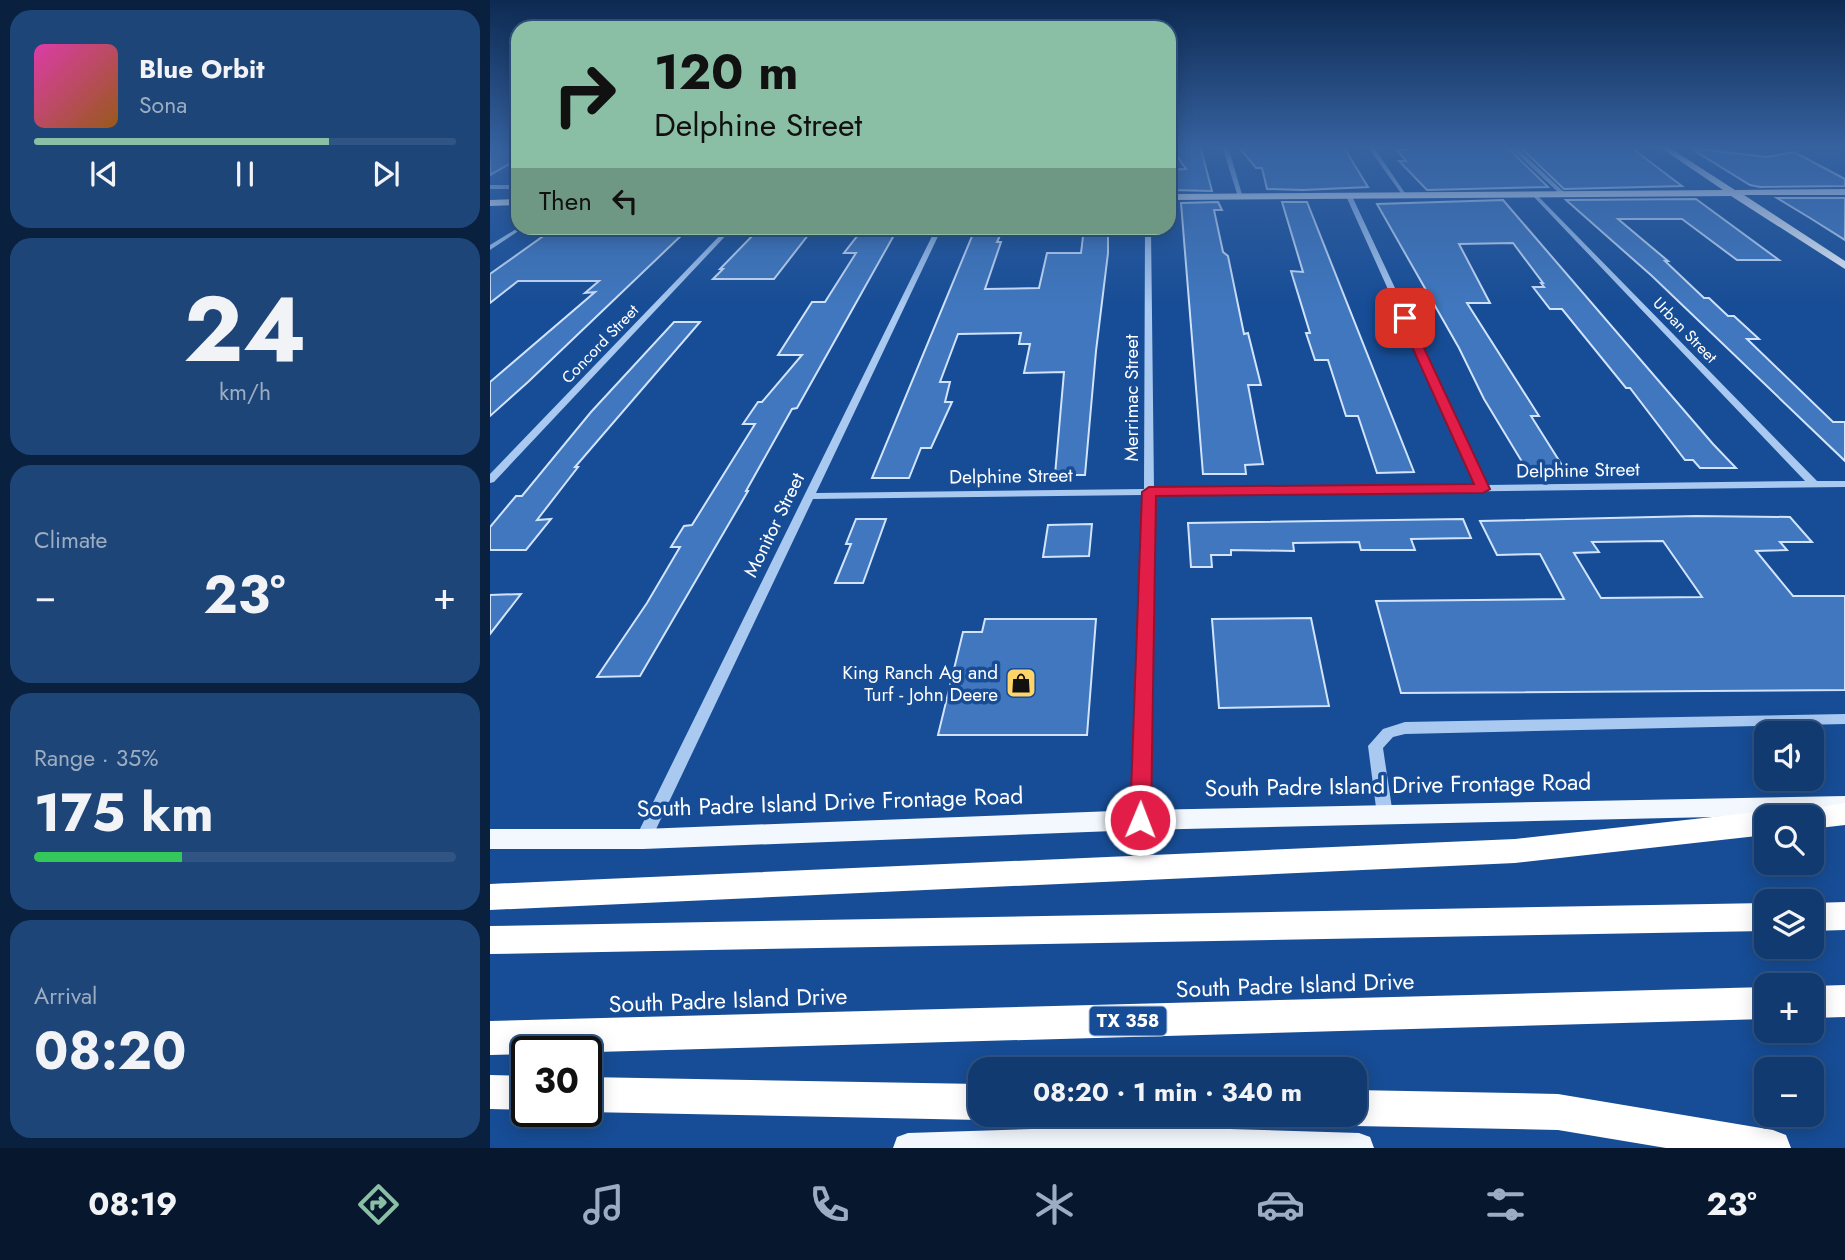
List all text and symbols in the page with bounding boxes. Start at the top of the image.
text: 120 m [654,37,798,107]
icon: right [539,49,630,140]
text: Blue Orbit [139,50,264,88]
text: Sona [139,88,187,122]
text: Delphine Street [654,102,862,148]
icon: previous [85,155,123,193]
icon: pause [226,155,264,193]
icon: next [367,155,405,193]
text: Then [539,182,592,220]
icon: left [606,182,644,220]
text: 24 [183,264,307,395]
pin [1375,288,1435,348]
street label: Urban Street [1648,292,1722,368]
street label: Concord Street [556,299,644,389]
icon: arrive [1386,299,1424,337]
street label: Merrimac Street [1118,334,1145,462]
text: km/h [219,375,271,409]
street label: Delphine Street [1516,455,1640,485]
street label: Delphine Street [949,461,1073,491]
street label: Monitor Street [737,468,811,582]
text: Climate [34,523,107,557]
text: 23° [204,557,285,633]
text: − [34,568,56,623]
text: + [433,568,456,623]
place label: King Ranch Ag and Turf - John Deere [842,659,998,708]
shop icon: King Ranch Ag and Turf - John Deere [1004,666,1038,700]
map controls [1754,721,1824,1127]
button: sound [1754,721,1824,791]
text: Range · 35% [34,741,158,775]
street label: South Padre Island Drive Frontage Road [1204,765,1592,805]
text: 175 km [34,775,214,851]
street label: South Padre Island Drive Frontage Road [636,778,1024,826]
position arrow [1103,783,1177,857]
button: search [1754,805,1824,875]
button: layers [1754,889,1824,959]
street label: South Padre Island Drive [1175,964,1415,1006]
button: + [1754,973,1824,1043]
text: Arrival [34,979,97,1013]
street label: South Padre Island Drive [608,979,848,1021]
road number: TX 358 [1090,1006,1166,1036]
text: 08:20 [34,1013,186,1089]
speed limit sign: 30 [511,1036,602,1127]
button: − [1754,1057,1824,1127]
text: 08:20 · 1 min · 340 m [1033,1073,1302,1111]
icon: directions [354,1180,403,1229]
icon: music [579,1180,628,1229]
icon: phone [805,1180,854,1229]
icon: climate [1030,1180,1079,1229]
icon: car [1256,1180,1305,1229]
icon: filters [1481,1180,1530,1229]
text: 08:19 [88,1181,177,1227]
text: 23° [1706,1181,1757,1227]

